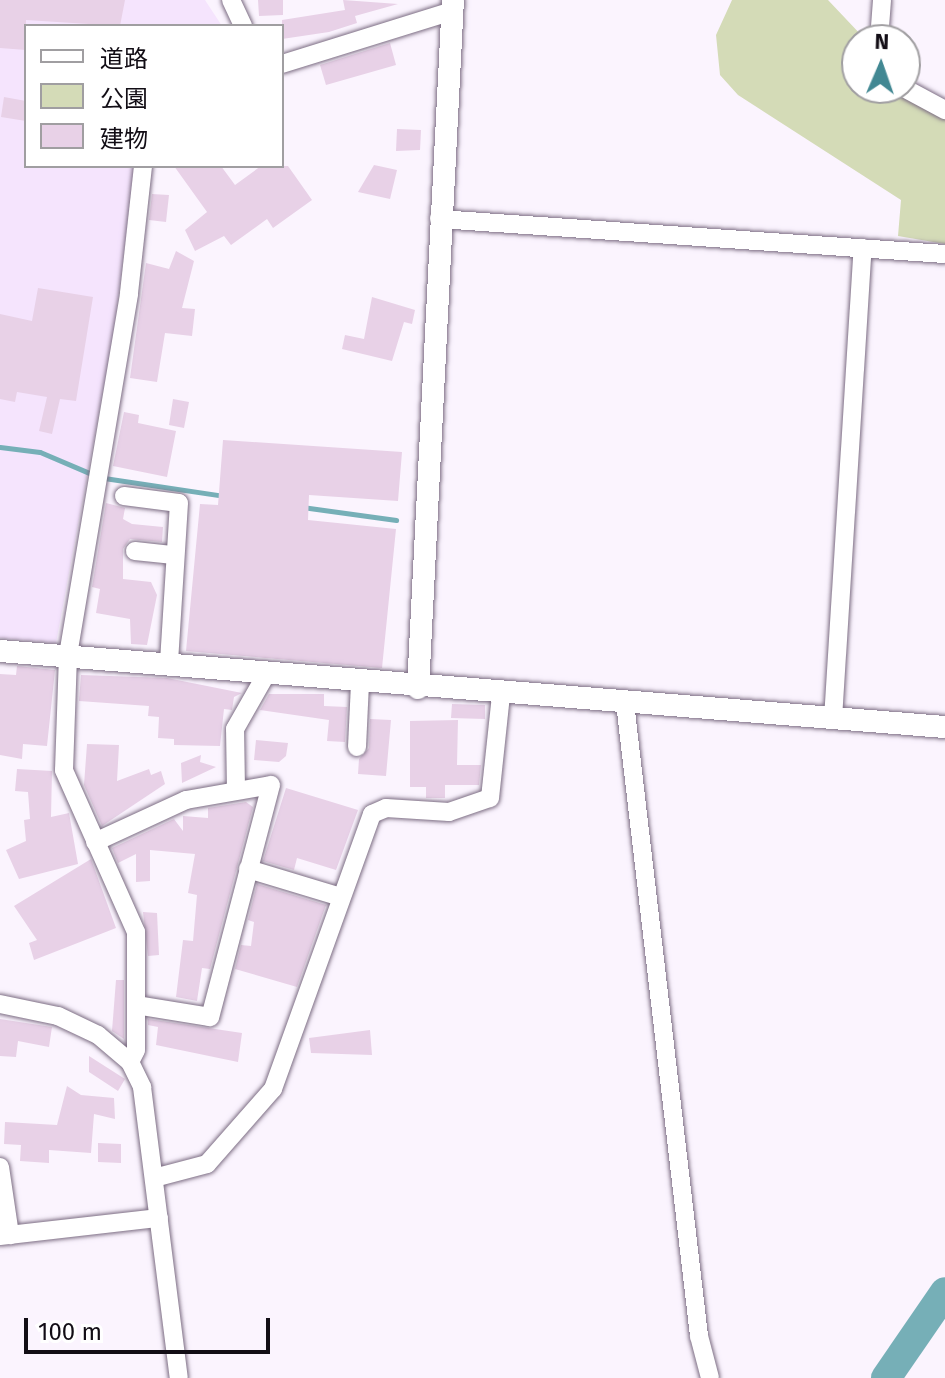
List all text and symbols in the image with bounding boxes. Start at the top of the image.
legend [24,24,284,168]
north arrow [841,24,921,104]
text: N [874,28,890,55]
text: 道路 [100,45,148,73]
text: 公園 [100,85,148,113]
text: 建物 [100,125,148,153]
scale bar [28,1302,274,1352]
text: 100 m [38,1318,102,1346]

